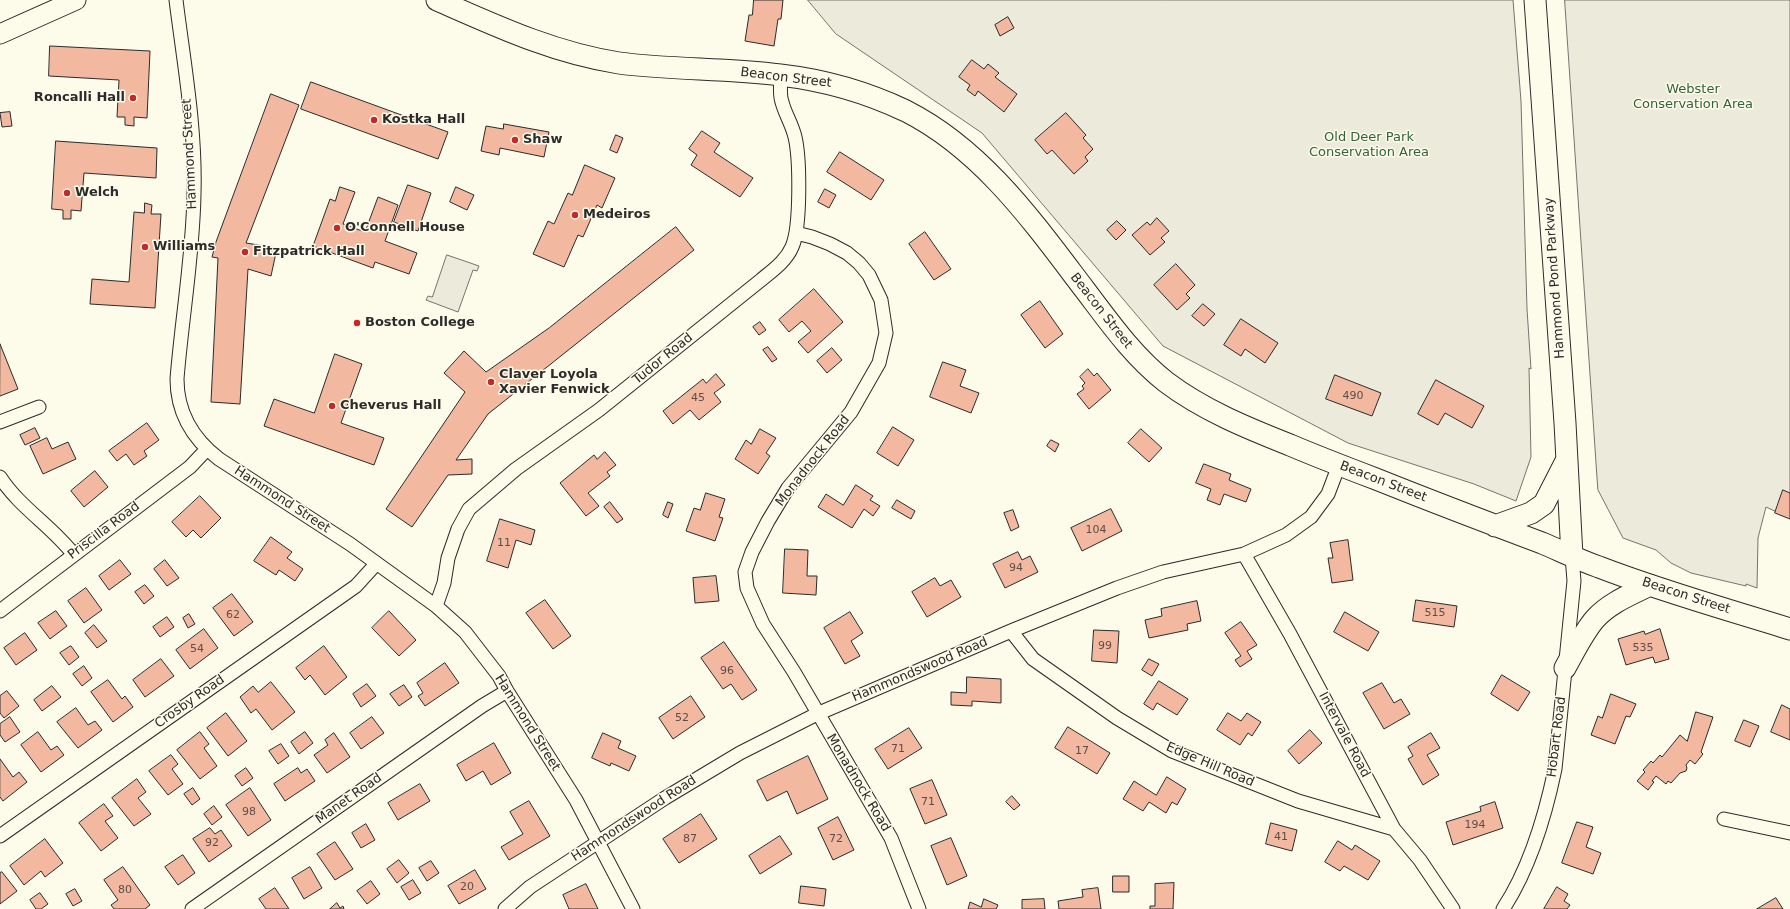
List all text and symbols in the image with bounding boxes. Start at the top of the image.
street label: Beacon Street [739,65,833,91]
park label: Webster Conservation Area [1633,82,1753,113]
place label: Roncalli Hall [34,90,125,106]
marker: Roncalli Hall [128,93,138,103]
street label: Hammond Street [179,98,201,210]
place label: Kostka Hall [382,112,465,128]
marker: Kostka Hall [369,115,379,125]
park label: Old Deer Park Conservation Area [1309,130,1429,161]
place label: Shaw [523,132,562,148]
marker: Shaw [510,135,520,145]
place label: Welch [75,185,119,201]
marker: Welch [62,188,72,198]
street label: Hammond Pond Parkway [1542,197,1568,359]
place label: Medeiros [583,207,650,223]
marker: Medeiros [570,210,580,220]
place label: O'Connell House [345,220,465,236]
marker: O'Connell House [332,223,342,233]
place label: Williams [153,239,215,255]
marker: Williams [140,242,150,252]
place label: Fitzpatrick Hall [253,244,365,260]
marker: Fitzpatrick Hall [240,247,250,257]
street label: Beacon Street [1067,270,1135,352]
place label: Boston College [365,315,475,331]
marker: Boston College [352,318,362,328]
street label: Tudor Road [630,330,696,388]
place label: Claver Loyola Xavier Fenwick [499,367,610,398]
marker: Claver Loyola Xavier Fenwick [486,377,496,387]
house number: 490 [1343,389,1363,403]
house number: 45 [691,391,705,405]
place label: Cheverus Hall [340,398,441,414]
marker: Cheverus Hall [327,401,337,411]
street label: Monadnock Road [773,412,853,510]
street label: Beacon Street [1337,458,1429,506]
street label: Hammond Street [231,463,333,537]
street label: Priscilla Road [65,499,143,563]
house number: 104 [1086,523,1106,537]
house number: 11 [497,536,511,550]
house number: 94 [1009,561,1023,575]
street label: Beacon Street [1640,574,1732,618]
house number: 515 [1425,606,1445,620]
house number: 62 [226,608,240,622]
street label: Hammondswood Road [850,634,990,706]
house number: 99 [1098,639,1112,653]
house number: 535 [1633,641,1653,655]
house number: 54 [190,642,204,656]
house number: 96 [720,664,734,678]
street label: Crosby Road [152,672,228,732]
street label: Hammond Street [491,672,563,774]
street label: Intervale Road [1315,690,1373,780]
street label: Hobart Road [1544,696,1570,778]
house number: 52 [675,711,689,725]
street label: Monadnock Road [823,731,893,835]
street label: Edge Hill Road [1164,739,1256,791]
house number: 71 [891,742,905,756]
house number: 17 [1075,744,1089,758]
street label: Manet Road [313,770,385,828]
street label: Hammondswood Road [569,773,699,865]
house number: 71 [921,795,935,809]
house number: 98 [242,805,256,819]
house number: 194 [1465,818,1485,832]
house number: 41 [1274,830,1288,844]
house number: 87 [683,832,697,846]
house number: 72 [829,832,843,846]
house number: 92 [205,836,219,850]
house number: 20 [460,880,474,894]
house number: 80 [118,883,132,897]

